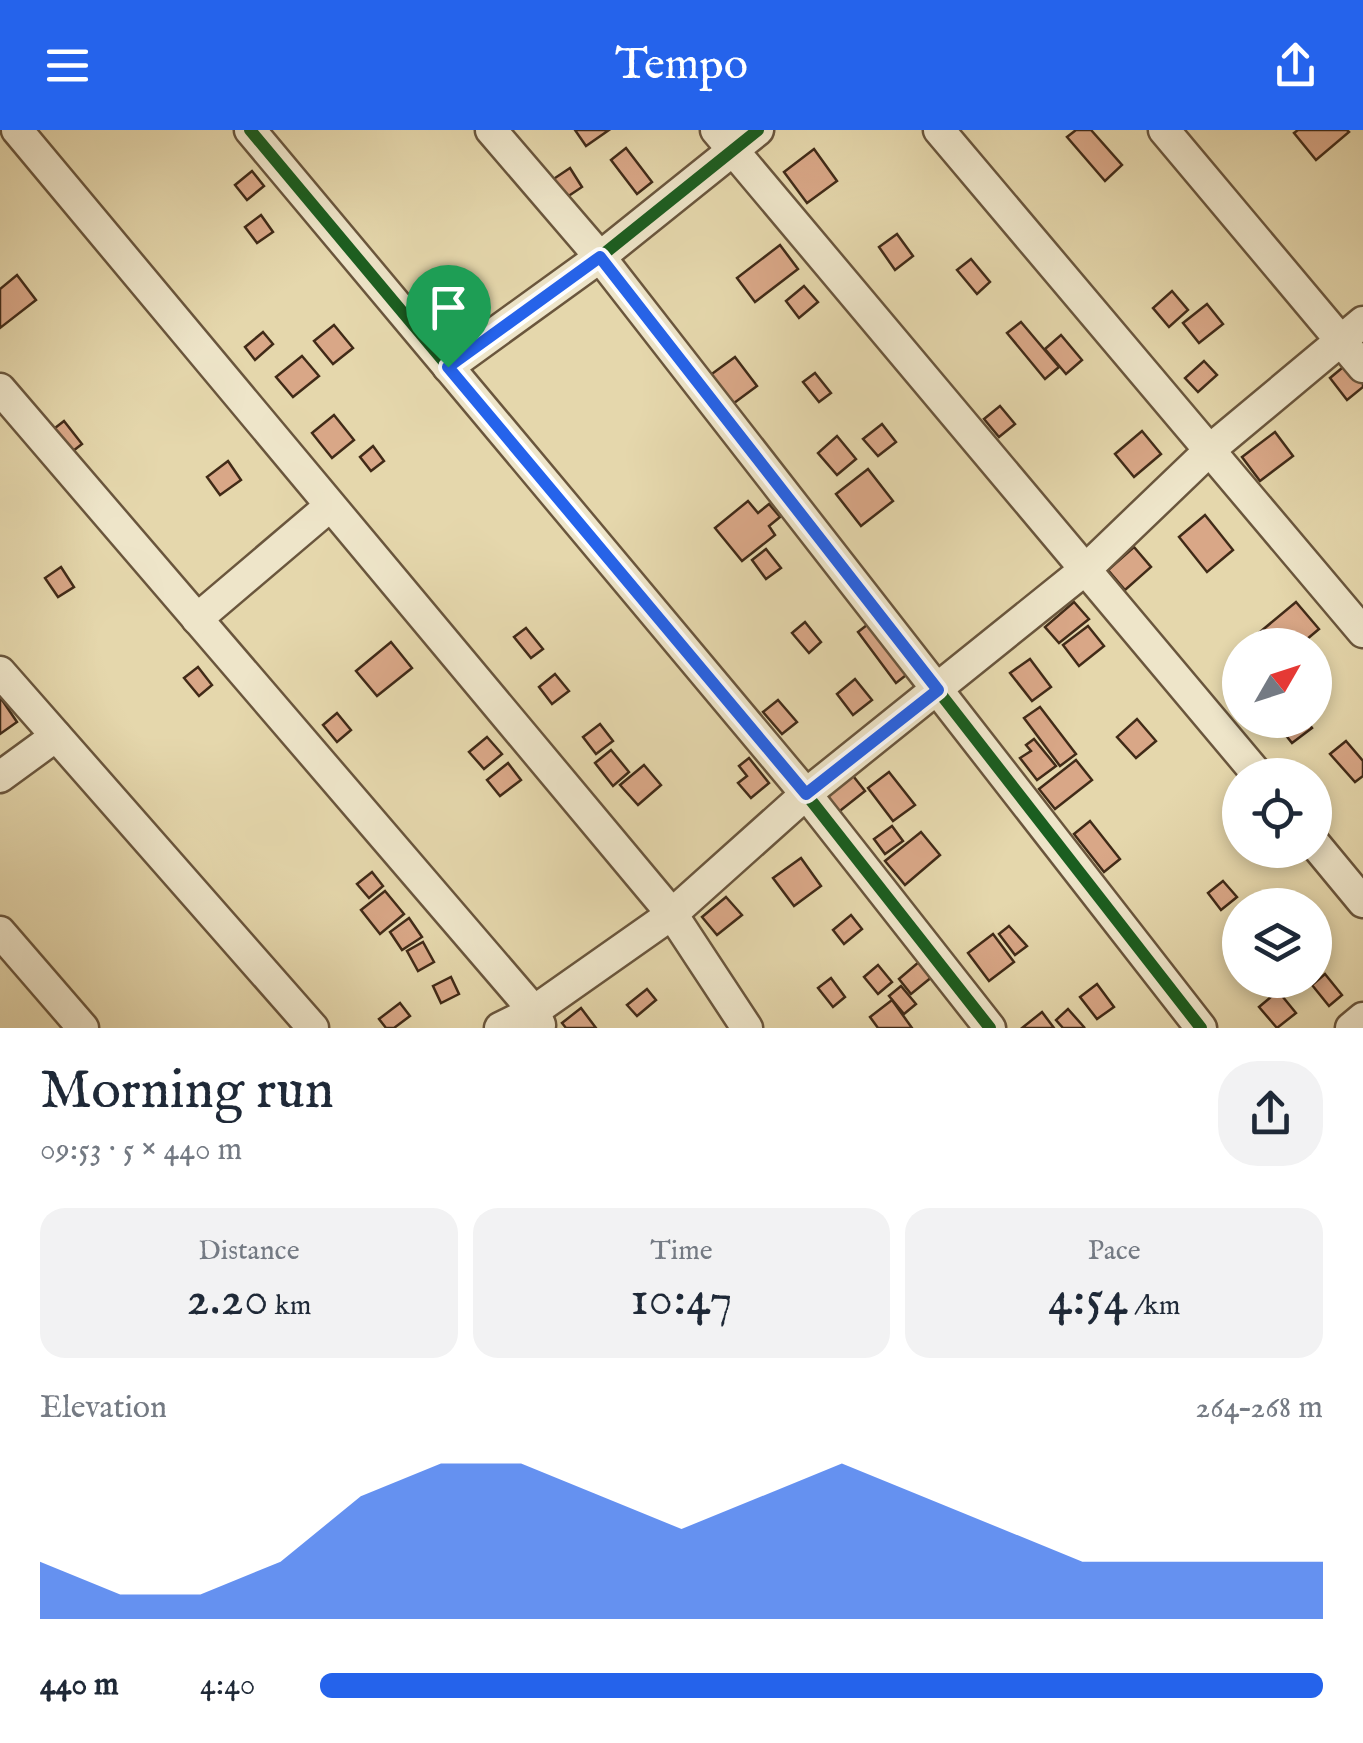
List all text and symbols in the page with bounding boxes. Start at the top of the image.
text: Tempo [615,37,748,94]
icon: menu [40,38,95,93]
icon: share [1268,38,1323,93]
pin [406,265,491,368]
icon: arrive [421,280,476,335]
north arrow [1222,628,1332,738]
map controls [1222,628,1332,998]
button: locate [1222,758,1332,868]
button: layers [1222,888,1332,998]
text: Morning run [40,1057,334,1127]
button: share [1218,1061,1323,1166]
text: 09:53 · 5 × 440 m [40,1130,242,1171]
text: Distance [198,1234,299,1269]
text: Time [650,1234,713,1269]
text: Pace [1088,1234,1141,1269]
text: 2.20 [186,1269,269,1332]
text: 10:47 [630,1269,733,1332]
text: 4:54 [1048,1269,1128,1332]
text: km [269,1289,311,1324]
text: /km [1128,1289,1180,1324]
text: Elevation [40,1388,167,1429]
text: 264–268 m [1195,1388,1323,1429]
text: 440 m [40,1665,119,1706]
text: 4:40 [200,1665,256,1706]

